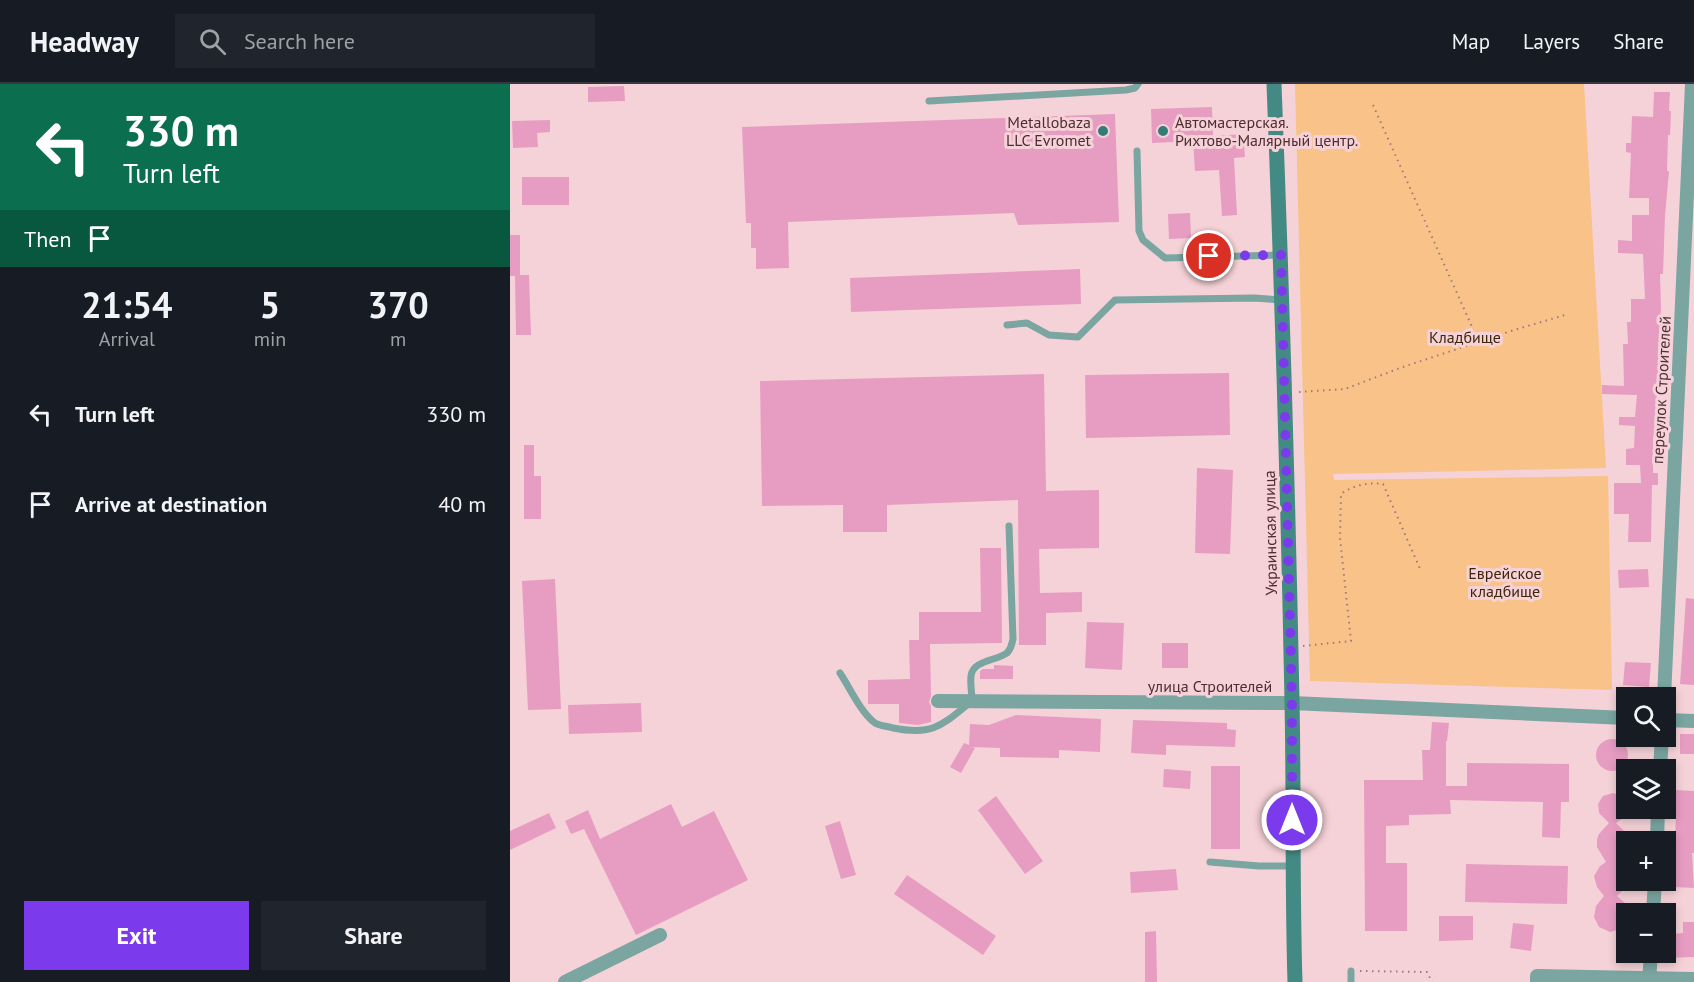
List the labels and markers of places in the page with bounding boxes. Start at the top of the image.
place label: Metallobaza LLC Evromet [1006,112,1092,150]
place label: Автомастерская. Рихтово-Малярный центр. [1175,112,1358,150]
marker: Metallobaza LLC Evromet [1096,124,1110,138]
marker: Автомастерская. Рихтово-Малярный центр. [1156,124,1170,138]
pin [1183,230,1234,281]

